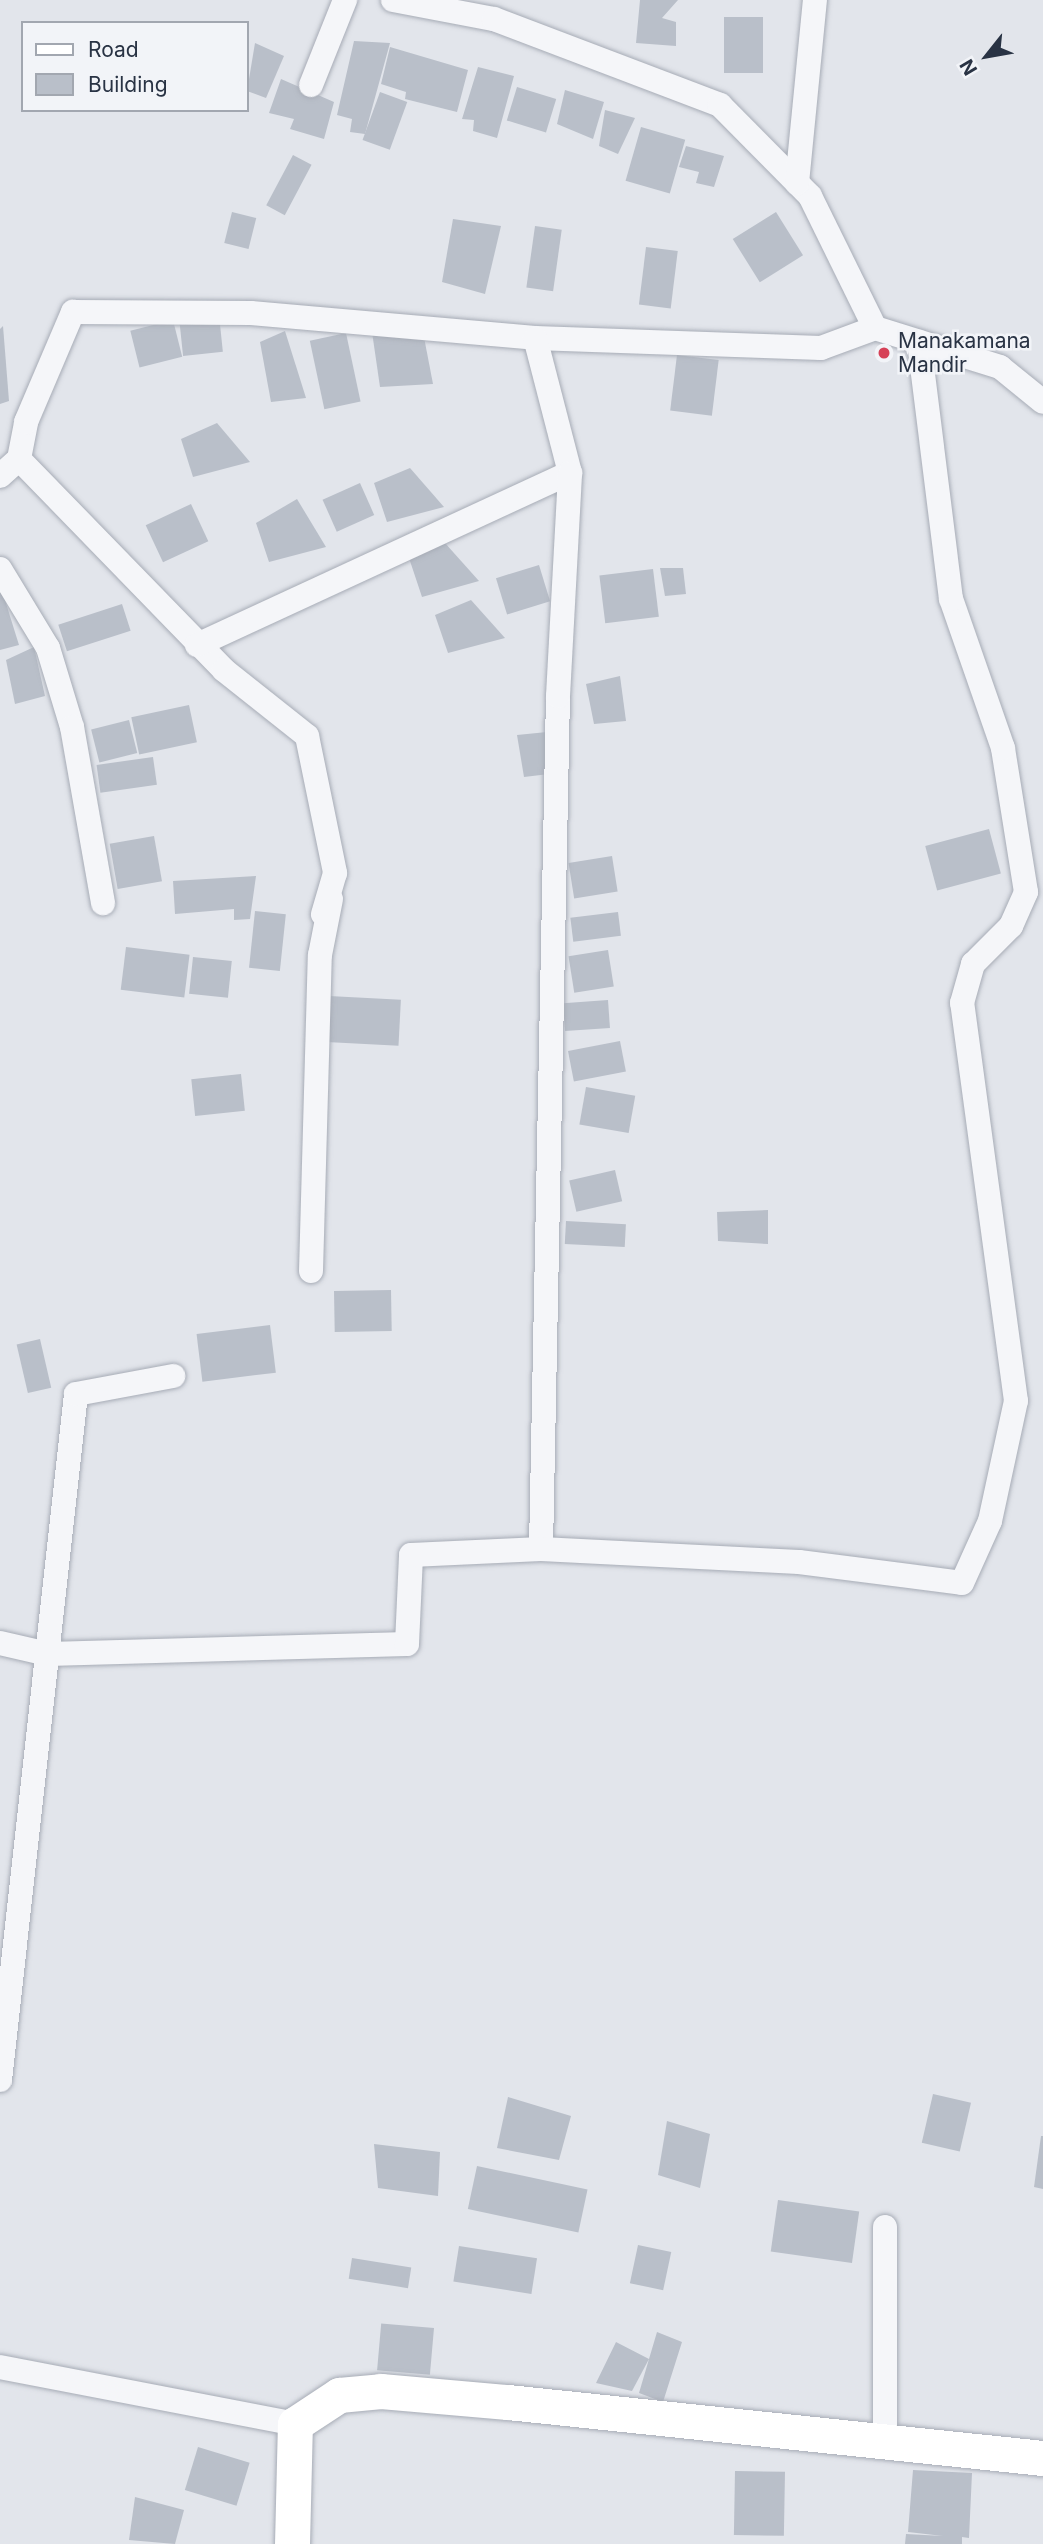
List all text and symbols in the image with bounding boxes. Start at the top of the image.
legend [21,21,248,112]
north arrow [952,21,1022,91]
text: Road [88,37,139,62]
text: N [955,55,982,79]
text: Building [88,72,168,97]
place label: Manakamana Mandir [898,328,1031,378]
marker: Manakamana Mandir [876,345,892,361]

